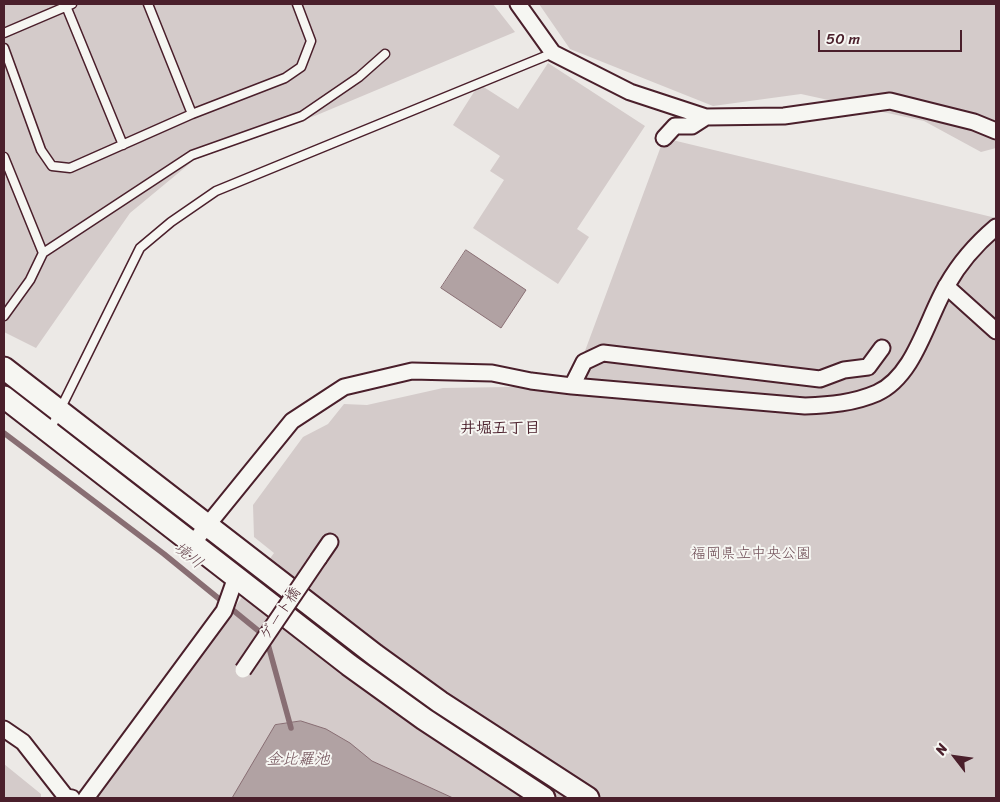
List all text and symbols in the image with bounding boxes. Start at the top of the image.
scale bar [820,20,964,52]
text: 50 m [826,26,860,52]
district label: 井堀五丁目 [460,419,540,439]
water label: 境川 [170,538,206,574]
park label: 福岡県立中央公園 [691,545,811,563]
street label: ゲート橋 [257,584,305,644]
north arrow [930,732,980,782]
text: N [928,739,955,760]
water label: 金比羅池 [266,750,330,770]

